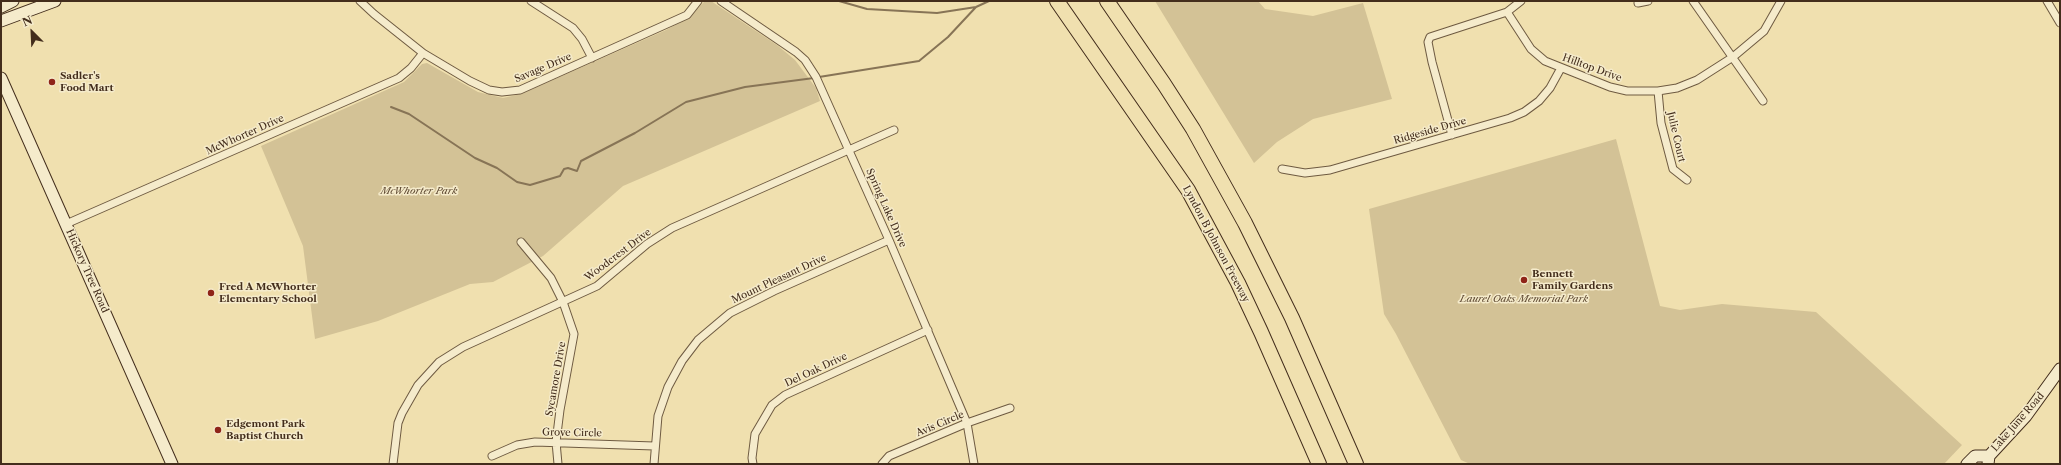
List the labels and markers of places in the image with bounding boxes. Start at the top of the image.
place label: Sadler's Food Mart [60,70,114,94]
marker: Sadler's Food Mart [47,77,57,87]
place label: Bennett Family Gardens [1532,268,1613,292]
marker: Bennett Family Gardens [1519,275,1529,285]
place label: Fred A McWhorter Elementary School [219,281,317,304]
marker: Fred A McWhorter Elementary School [206,288,216,298]
place label: Edgemont Park Baptist Church [226,418,305,442]
marker: Edgemont Park Baptist Church [213,425,223,435]

